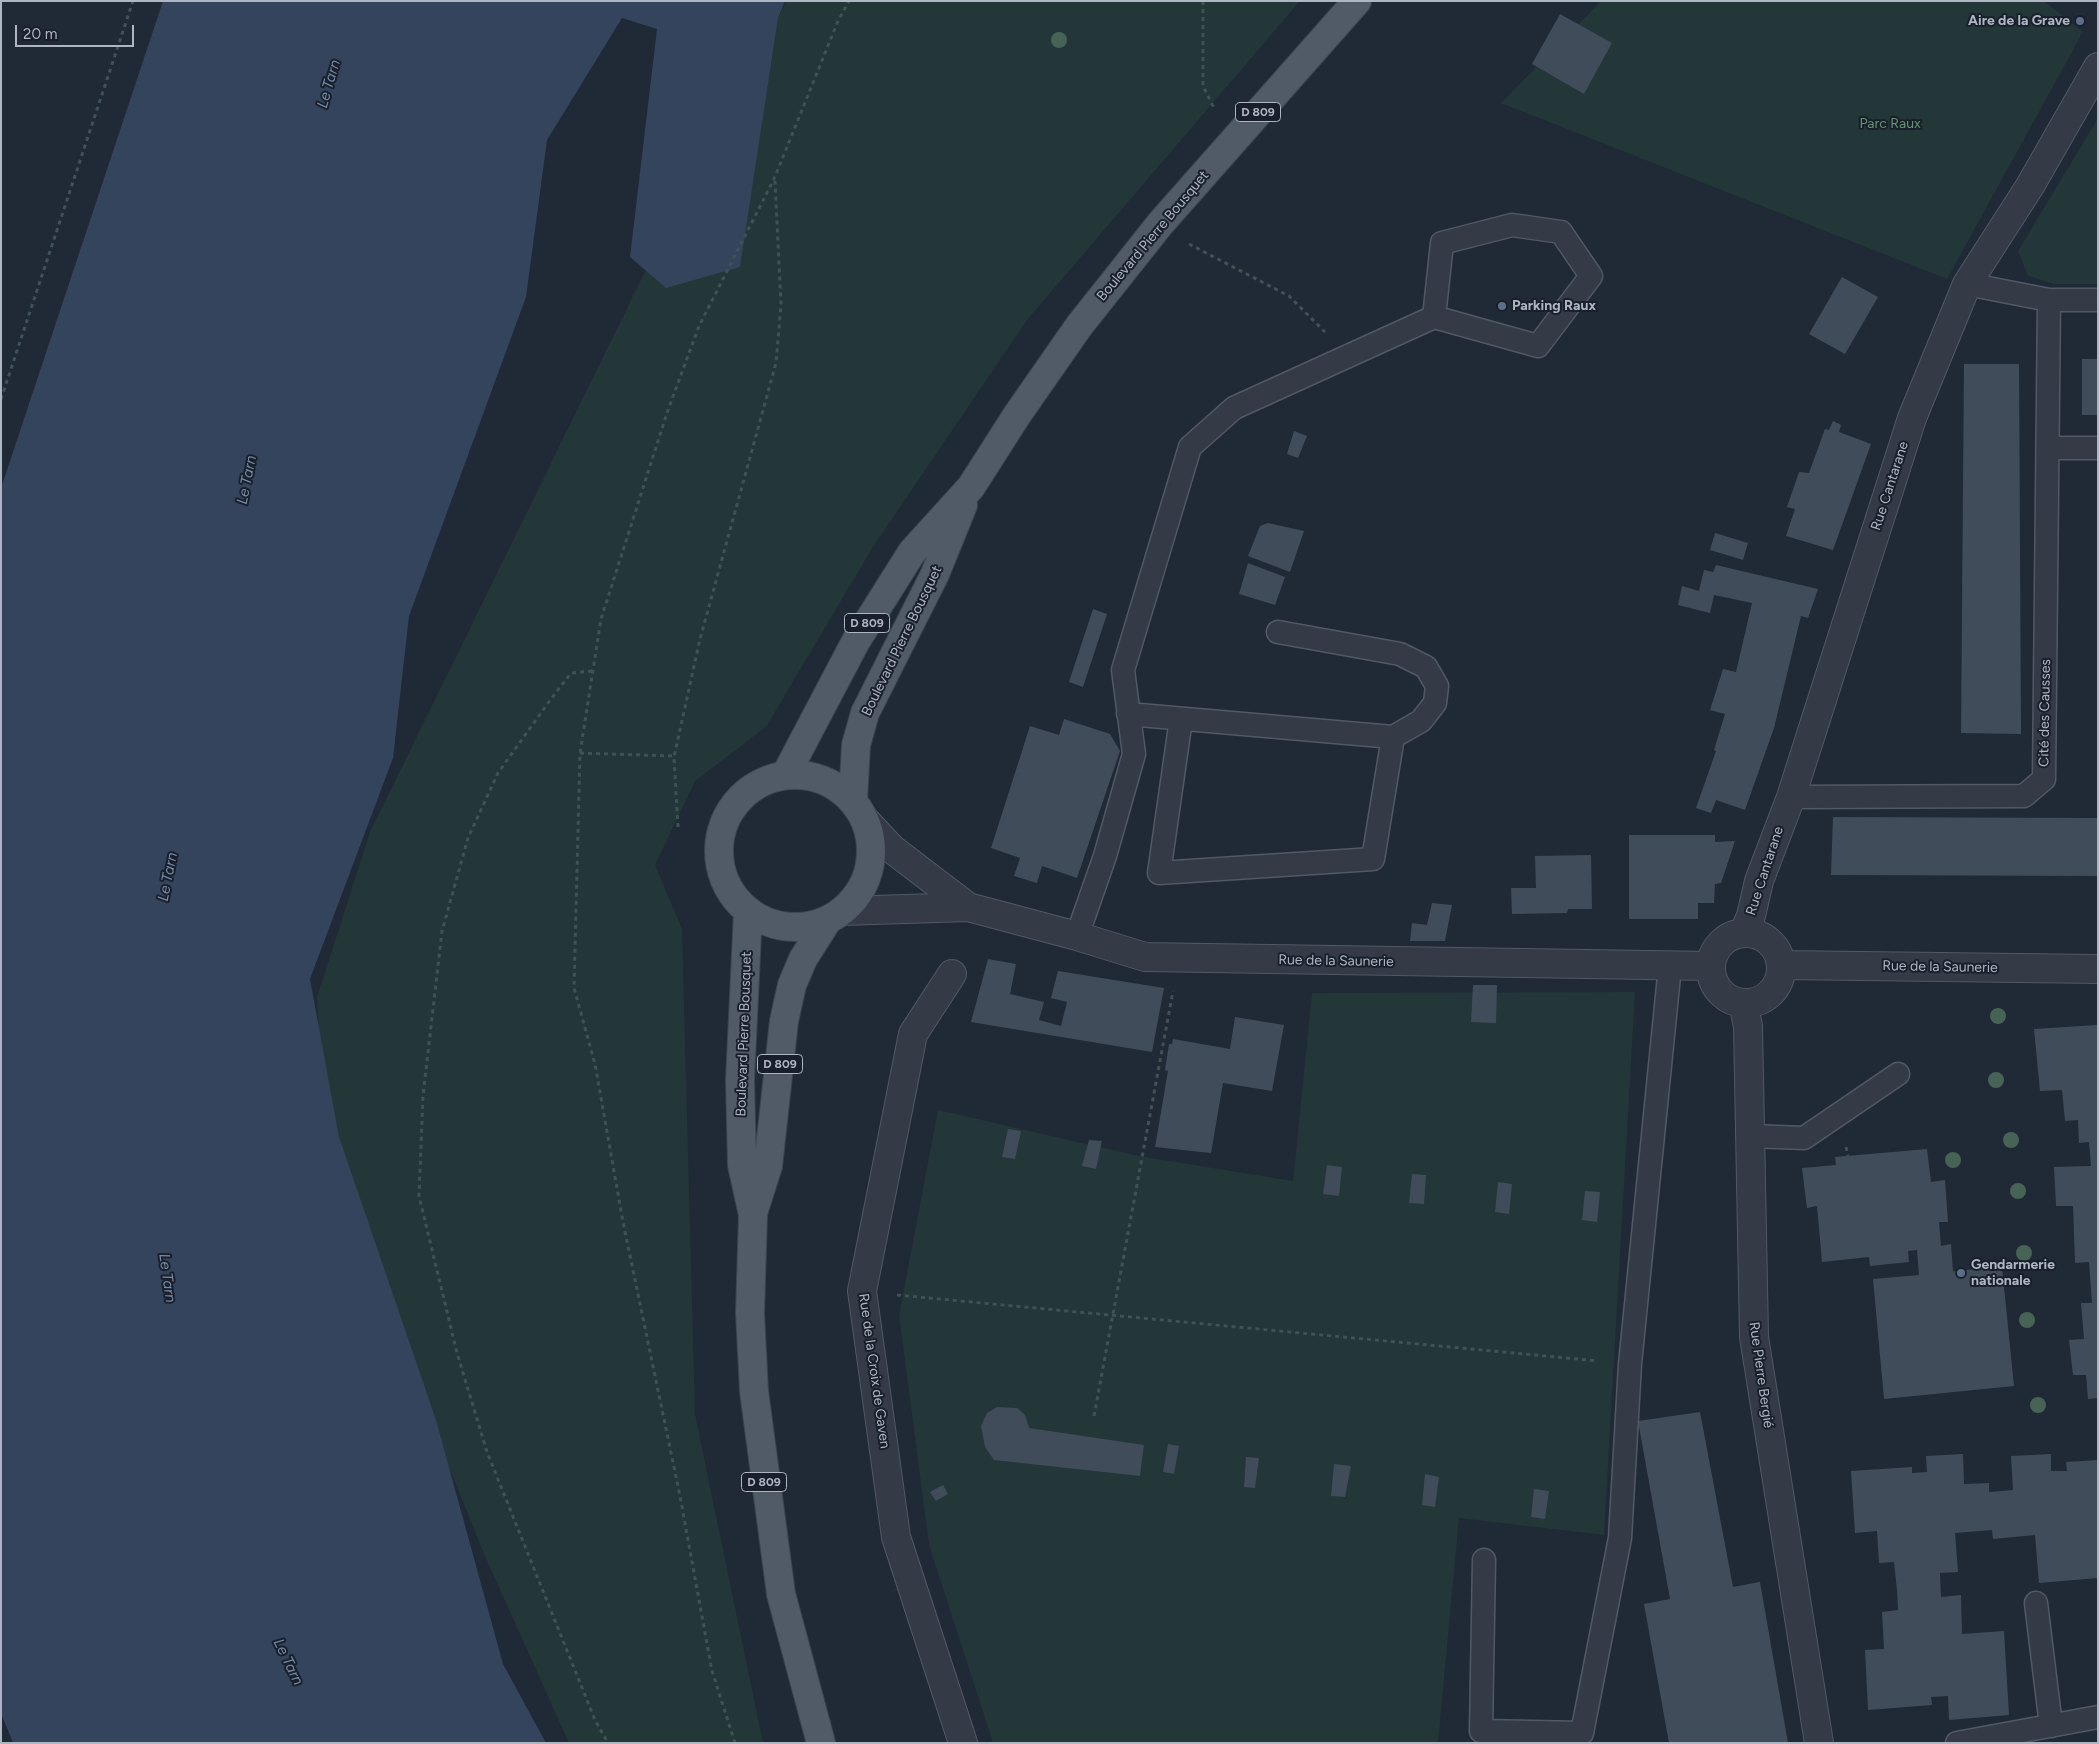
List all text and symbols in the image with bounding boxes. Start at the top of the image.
place label: Aire de la Grave [1968,13,2070,29]
scale bar [18,15,136,47]
marker: Aire de la Grave [2074,15,2086,27]
text: 20 m [23,25,57,43]
water label: Le Tarn [314,58,344,110]
road number: D 809 [1236,102,1280,121]
park label: Parc Raux [1859,116,1921,132]
street label: Boulevard Pierre Bousquet [1094,167,1212,305]
place label: Parking Raux [1512,298,1596,314]
marker: Parking Raux [1496,300,1508,312]
street label: Rue Cantarane [1868,439,1912,533]
water label: Le Tarn [233,454,261,506]
street label: Boulevard Pierre Bousquet [858,563,946,719]
road number: D 809 [844,614,890,632]
street label: Cité des Causses [2036,659,2054,767]
street label: Rue Cantarane [1743,824,1787,918]
water label: Le Tarn [154,851,182,903]
street label: Boulevard Pierre Bousquet [733,951,755,1117]
street label: Rue de la Saunerie [1278,952,1394,970]
street label: Rue de la Saunerie [1882,958,1998,976]
road number: D 809 [758,1054,802,1074]
water label: Le Tarn [155,1252,179,1304]
place label: Gendarmerie nationale [1971,1257,2055,1290]
marker: Gendarmerie nationale [1955,1267,1967,1279]
street label: Rue de la Croix de Gaven [855,1292,893,1450]
street label: Rue Pierre Bergié [1745,1321,1777,1429]
road number: D 809 [742,1472,786,1491]
water label: Le Tarn [269,1636,307,1688]

